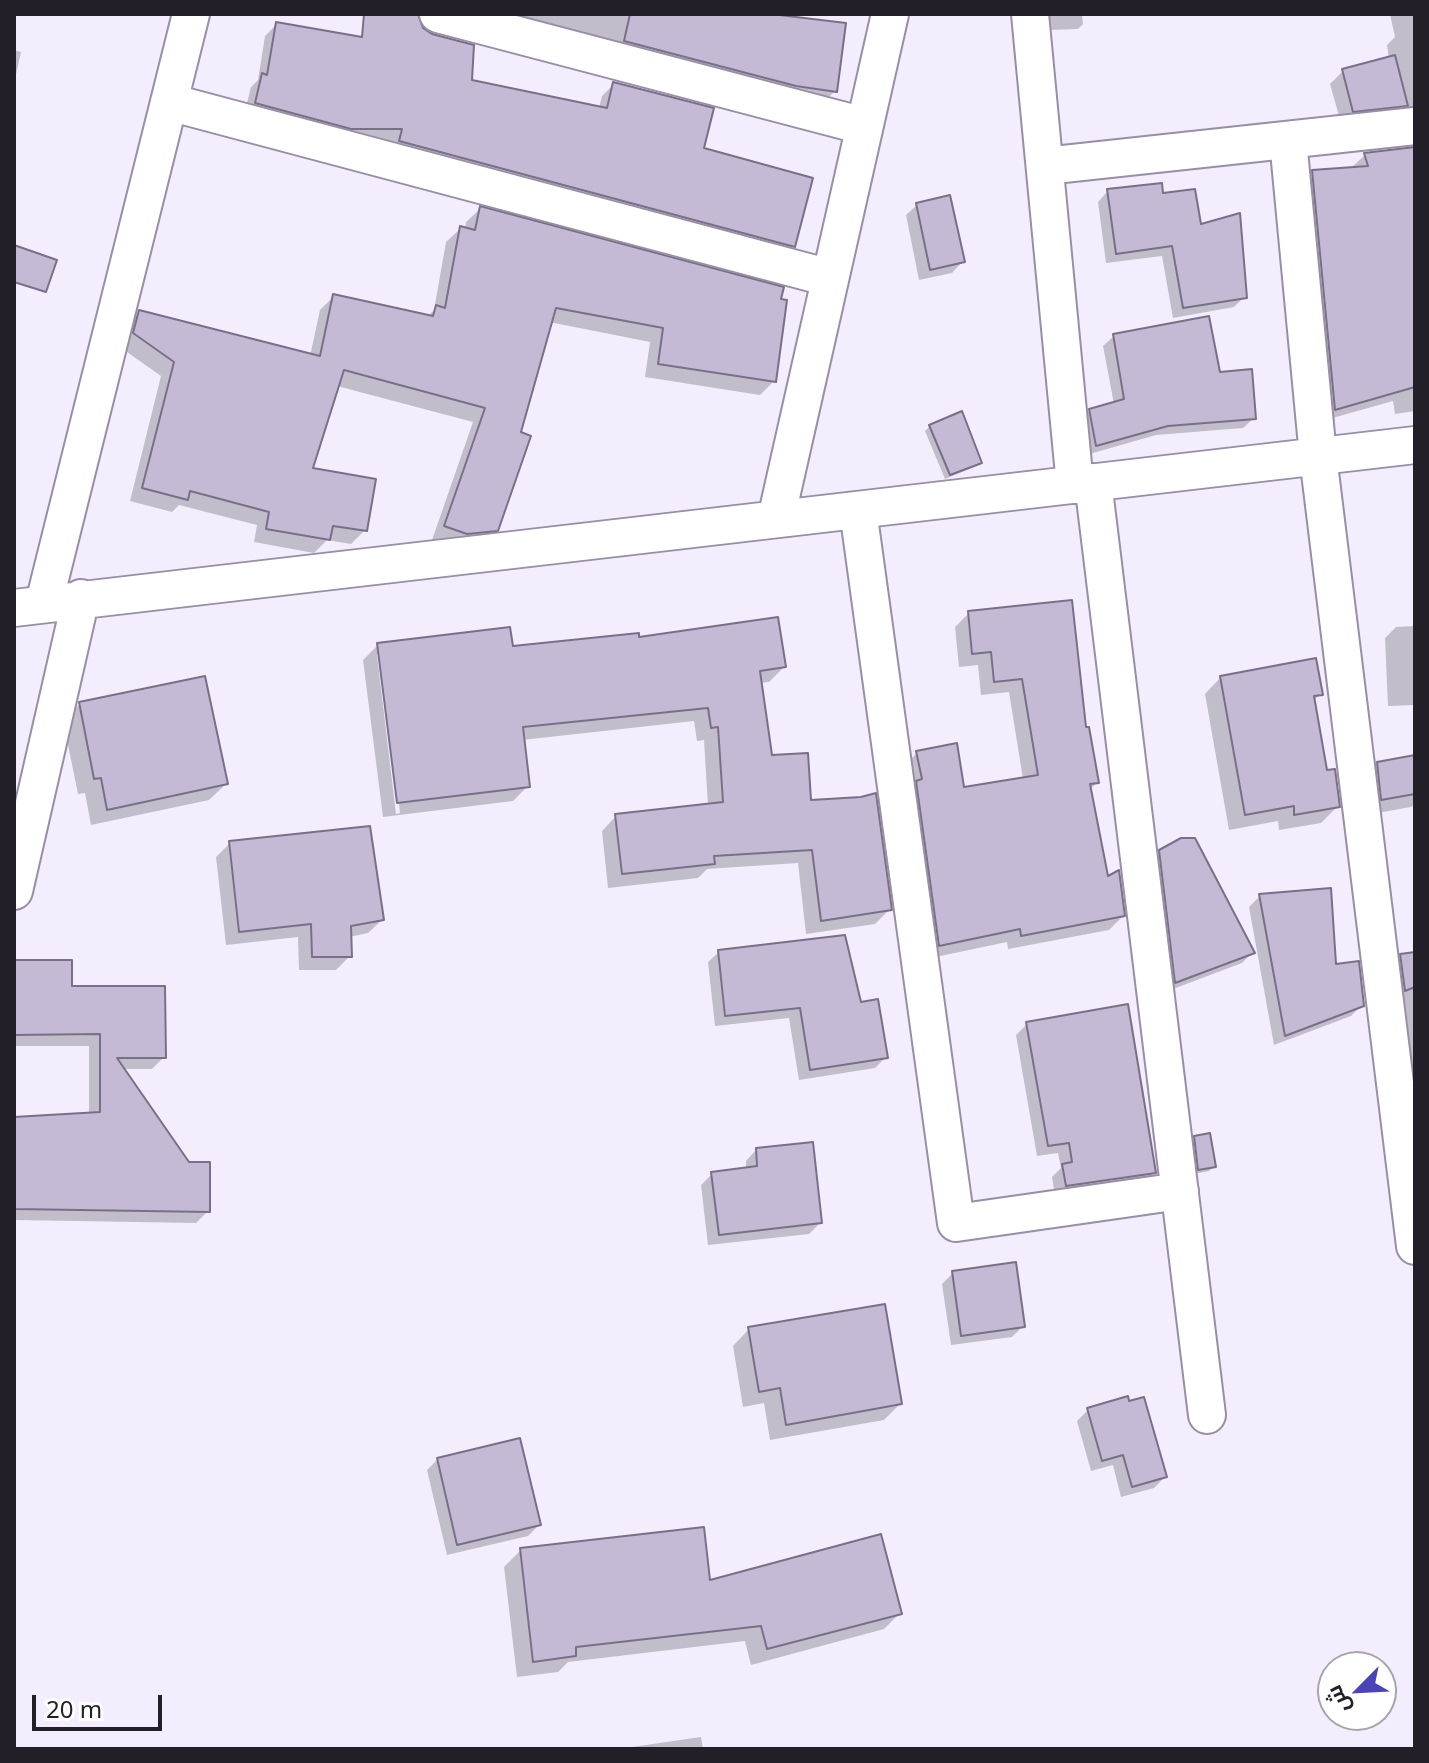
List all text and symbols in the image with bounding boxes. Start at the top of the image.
north arrow [1317,1651,1397,1731]
scale bar [36,1679,166,1729]
text: ش [1317,1681,1356,1719]
text: 20 m [46,1692,102,1725]

